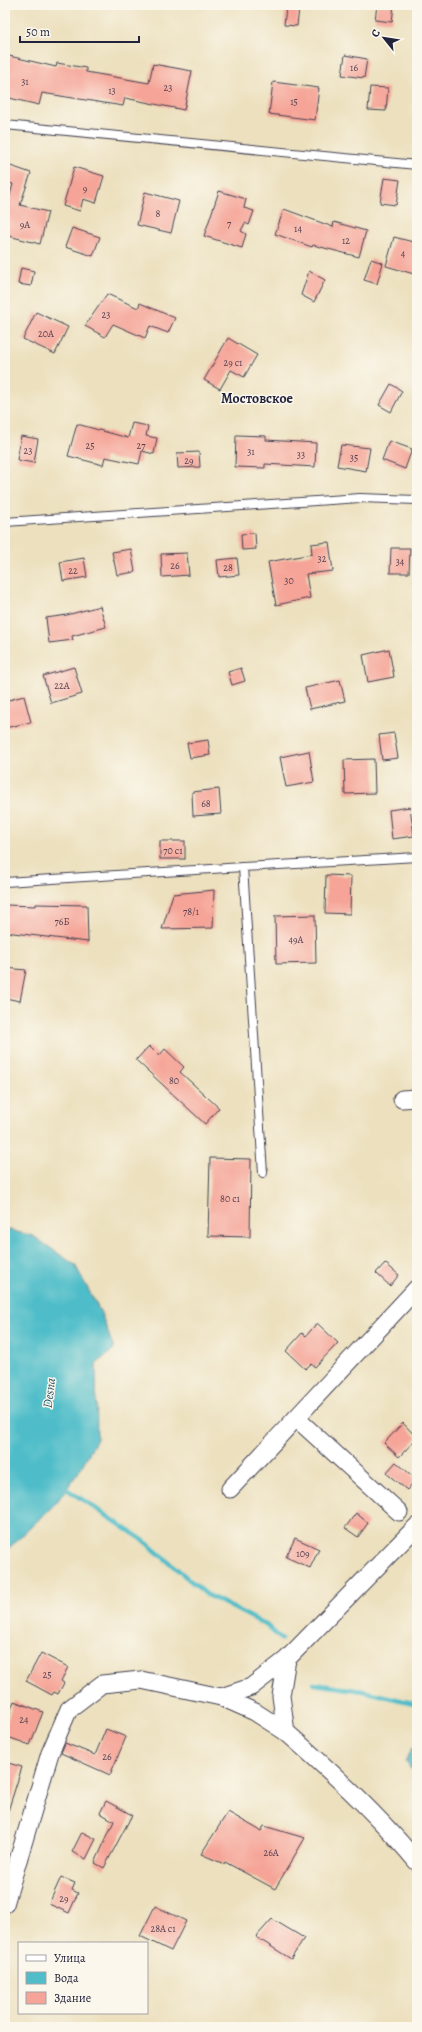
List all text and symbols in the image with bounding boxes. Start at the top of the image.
scale bar [20,18,139,44]
north arrow [364,18,404,58]
text: 50 m [26,24,50,40]
text: С [368,26,384,40]
house number: 16 [350,61,358,74]
house number: 31 [21,75,29,88]
house number: 23 [164,81,172,94]
house number: 13 [108,84,116,97]
house number: 15 [290,95,298,108]
house number: 9 [83,182,88,195]
house number: 8 [156,207,161,220]
house number: 7 [227,217,232,230]
house number: 9А [20,218,30,231]
house number: 14 [294,222,302,235]
house number: 12 [342,234,350,247]
house number: 4 [401,247,406,260]
house number: 23 [102,308,110,321]
house number: 20А [38,327,54,340]
house number: 29 с1 [223,356,243,369]
district label: Мостовское [221,389,293,408]
house number: 25 [85,439,95,452]
house number: 27 [137,439,146,452]
house number: 23 [24,444,32,457]
house number: 31 [247,445,255,458]
house number: 33 [297,448,305,461]
house number: 35 [350,451,358,464]
house number: 29 [184,454,194,467]
house number: 32 [318,552,327,565]
house number: 34 [396,555,405,568]
house number: 26 [170,559,180,572]
house number: 28 [223,561,233,574]
house number: 22 [68,564,78,577]
house number: 30 [284,574,294,587]
house number: 22А [54,679,70,692]
house number: 68 [201,797,211,810]
house number: 70 с1 [163,844,183,857]
house number: 78/1 [183,905,199,918]
house number: 76Б [55,915,69,928]
house number: 49А [289,933,304,946]
house number: 80 [169,1074,179,1087]
house number: 80 с1 [220,1192,241,1205]
water label: Desna [39,1377,59,1409]
house number: 109 [296,1547,310,1560]
house number: 25 [42,1668,52,1681]
house number: 24 [19,1713,29,1726]
house number: 26 [102,1750,112,1763]
house number: 26А [263,1846,279,1859]
house number: 29 [59,1892,69,1905]
house number: 28А с1 [150,1922,176,1935]
legend [18,1942,148,2014]
text: Улица [54,1950,86,1966]
text: Вода [54,1970,79,1986]
text: Здание [54,1990,91,2006]

